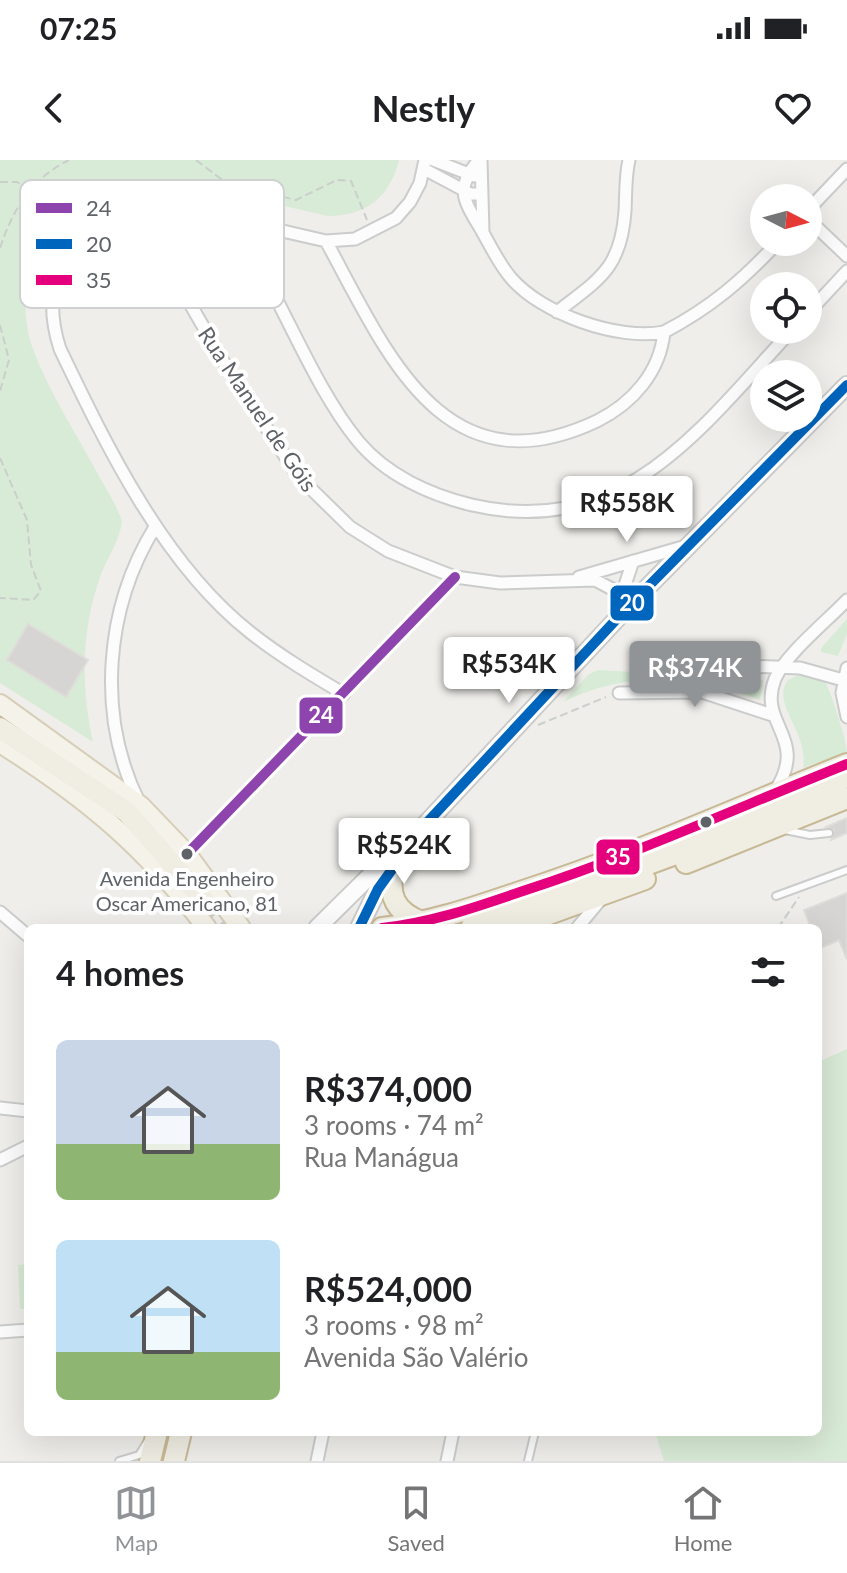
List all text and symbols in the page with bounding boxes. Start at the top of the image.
text: 07:25 [40,10,117,46]
icon: back [32,86,76,130]
text: Nestly [372,86,475,130]
icon: heart [771,86,815,130]
legend [20,180,284,308]
north arrow [750,184,822,256]
map controls [750,184,822,432]
text: 24 [86,194,112,221]
text: 20 [86,230,112,257]
text: 35 [86,266,112,293]
button: locate [750,272,822,344]
street label: Rua Manuel de Góis [193,321,323,497]
button: layers [750,360,822,432]
pin: R$558K [562,476,692,544]
text: R$558K [580,486,674,518]
line badge: 20 [609,584,655,622]
text: 20 [619,589,645,616]
pin: R$534K [444,637,574,705]
pin: R$374K [630,641,760,709]
text: R$534K [462,647,556,679]
text: R$374K [648,651,742,683]
line badge: 24 [298,696,344,735]
text: 24 [308,701,334,728]
unlabelled marker [698,814,714,830]
pin: R$524K [339,818,469,886]
text: R$524K [357,828,451,860]
line badge: 35 [595,838,641,876]
text: 35 [605,843,631,870]
marker: Avenida Engenheiro Oscar Americano, 81 [179,846,195,862]
place label: Avenida Engenheiro Oscar Americano, 81 [96,866,278,915]
icon: filters [746,950,790,994]
text: 4 homes [56,952,184,993]
text: R$374,000 [304,1068,472,1109]
icon: home [120,1072,216,1168]
text: 3 rooms · 74 m² [304,1109,484,1141]
text: Rua Manágua [304,1141,459,1173]
text: R$524,000 [304,1268,472,1309]
icon: home [120,1272,216,1368]
text: 3 rooms · 98 m² [304,1309,484,1341]
text: Avenida São Valério [304,1341,528,1373]
tab: Map [114,1481,158,1556]
tab: Saved [387,1481,445,1556]
tab: Home [674,1481,732,1556]

